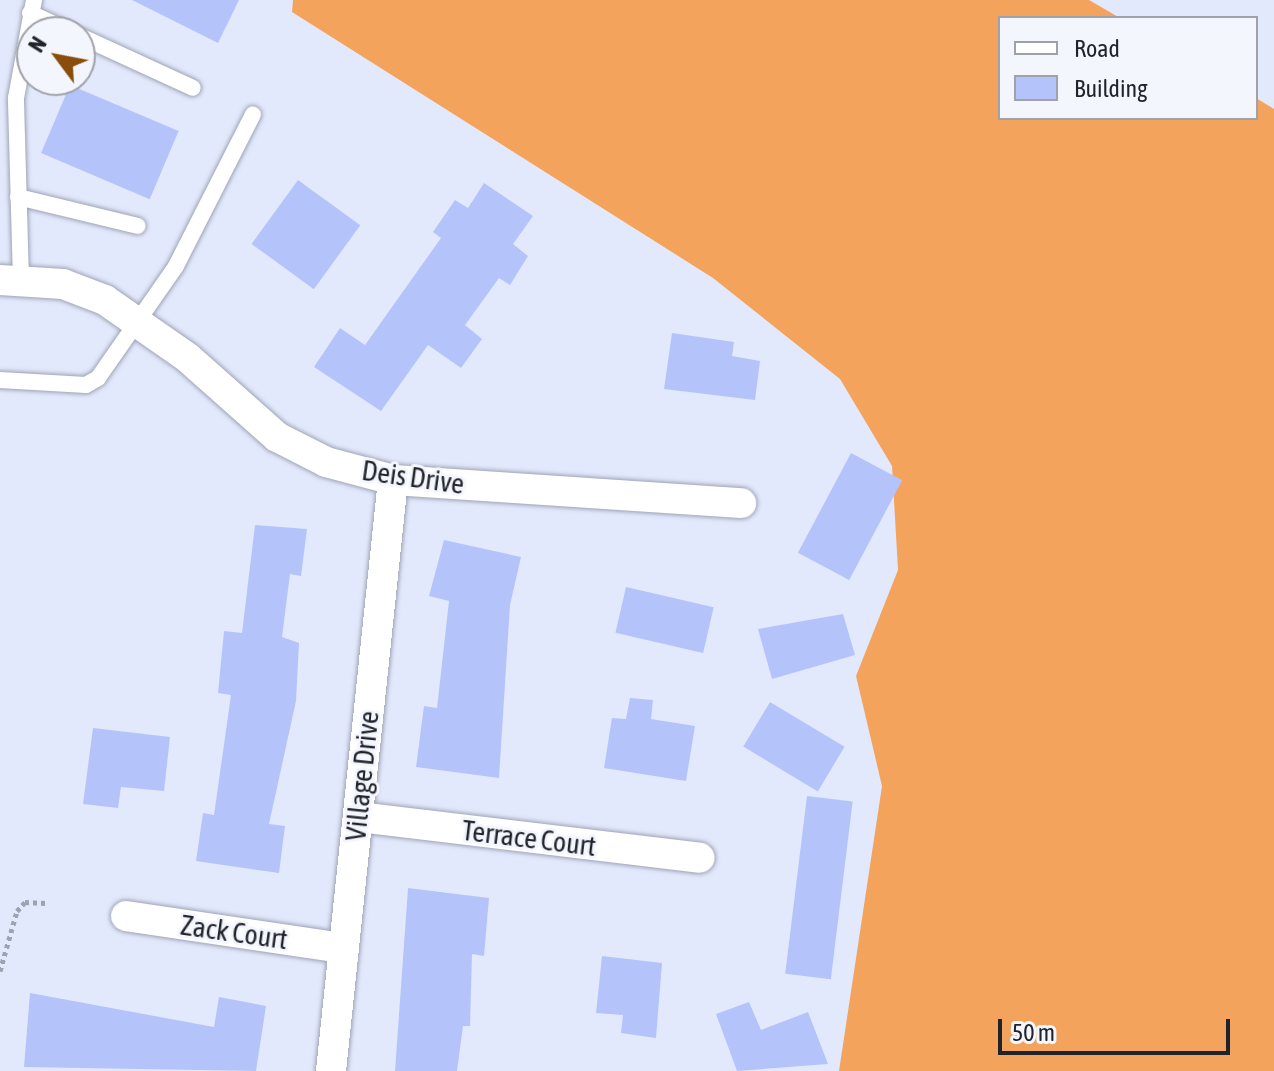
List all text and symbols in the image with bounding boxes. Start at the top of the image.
north arrow [16,16,96,96]
legend [998,16,1258,120]
text: N [23,32,52,57]
text: Road [1074,35,1120,62]
text: Building [1074,75,1147,102]
street label: Deis Drive [360,453,466,501]
street label: Village Drive [338,709,386,843]
street label: Terrace Court [460,813,598,863]
street label: Zack Court [178,908,290,956]
scale bar [1002,1003,1234,1053]
text: 50 m [1012,1019,1055,1046]

